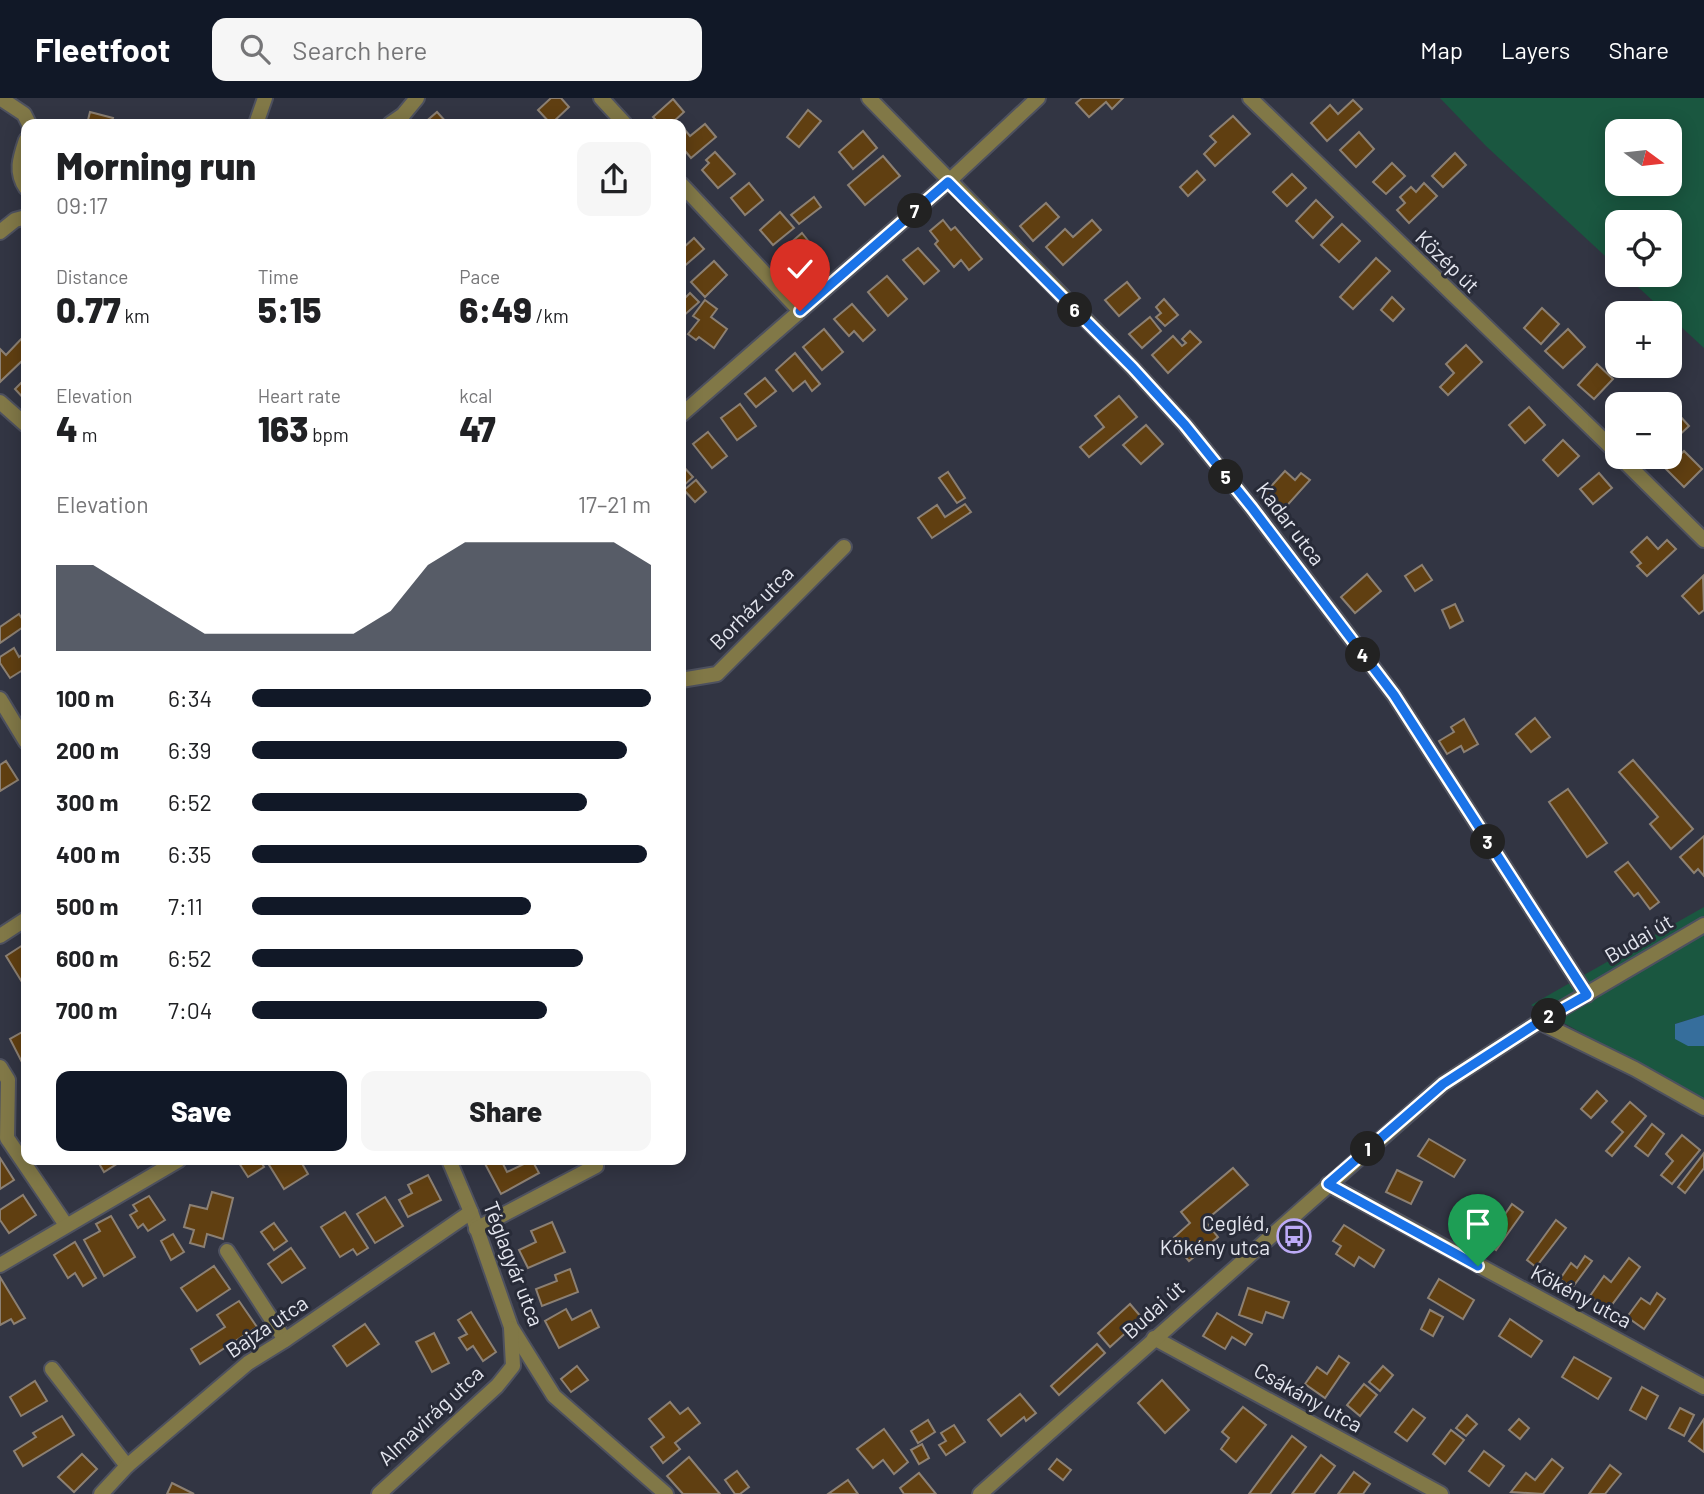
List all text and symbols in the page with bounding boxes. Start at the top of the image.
search box [212,18,702,81]
text: Fleetfoot [35,29,170,69]
icon: search [236,30,274,68]
text: Search here [292,34,427,65]
text: Map [1420,35,1463,64]
text: Layers [1501,35,1570,64]
text: Share [1608,35,1669,64]
north arrow [1605,119,1682,196]
map controls [1605,119,1682,469]
text: Morning run [56,142,256,188]
button: share [577,142,651,216]
text: 09:17 [56,191,108,219]
pin: 7 [898,194,932,228]
text: 7 [910,199,919,222]
button: locate [1605,210,1682,287]
street label: Közép út [1411,224,1485,297]
pin [770,239,830,311]
icon: check [781,250,819,288]
text: Distance [56,265,128,288]
text: Time [258,265,299,288]
text: Pace [459,265,500,288]
text: 0.77 [56,288,121,330]
text: 5:15 [258,288,321,330]
text: 6:49 [459,288,532,330]
pin: 6 [1058,292,1092,328]
text: 6 [1069,298,1080,321]
button: + [1605,301,1682,378]
text: km [121,304,150,327]
text: /km [532,304,569,327]
text: Elevation [56,384,133,407]
text: Heart rate [258,384,341,407]
text: kcal [459,384,492,407]
button: − [1605,392,1682,469]
text: 4 [56,407,78,449]
text: 163 [258,407,308,449]
text: 47 [459,407,496,449]
text: m [78,423,97,446]
text: bpm [308,423,349,446]
pin: 5 [1208,460,1244,494]
text: 5 [1220,465,1231,488]
street label: Kadar utca [1252,477,1331,570]
text: Elevation [56,490,149,518]
text: 17–21 m [578,490,651,518]
street label: Borház utca [704,560,798,654]
pin: 4 [1346,638,1380,672]
text: 4 [1357,643,1368,666]
text: 100 m [56,684,114,712]
text: 6:34 [168,684,212,712]
text: 200 m [56,736,119,764]
text: 6:39 [168,736,211,764]
text: 300 m [56,788,118,816]
text: 6:52 [168,788,212,816]
pin: 3 [1470,824,1506,860]
text: 3 [1482,830,1493,853]
text: 400 m [56,840,120,868]
text: 6:35 [168,840,211,868]
text: 500 m [56,892,118,920]
text: 7:11 [168,892,203,920]
street label: Budai út [1600,908,1677,968]
text: 600 m [56,944,118,972]
text: 6:52 [168,944,212,972]
text: 700 m [56,996,117,1024]
text: 7:04 [168,996,212,1024]
pin: 2 [1532,998,1566,1034]
text: 2 [1543,1004,1554,1027]
button: Save [56,1071,347,1151]
button: Share [361,1071,651,1151]
pin: 1 [1350,1132,1386,1166]
text: 1 [1364,1137,1371,1160]
pin [1448,1194,1508,1266]
street label: Téglagyár utca [479,1197,550,1330]
icon: arrive [1459,1205,1497,1243]
place label: Cegléd, Kökény utca [1160,1210,1270,1259]
bus stop icon: Cegléd, Kökény utca [1275,1217,1313,1255]
street label: Kökény utca [1527,1259,1636,1333]
street label: Budai út [1117,1275,1189,1343]
street label: Bajza utca [220,1289,312,1362]
street label: Csákány utca [1250,1357,1367,1437]
street label: Almavirág utca [372,1360,488,1470]

